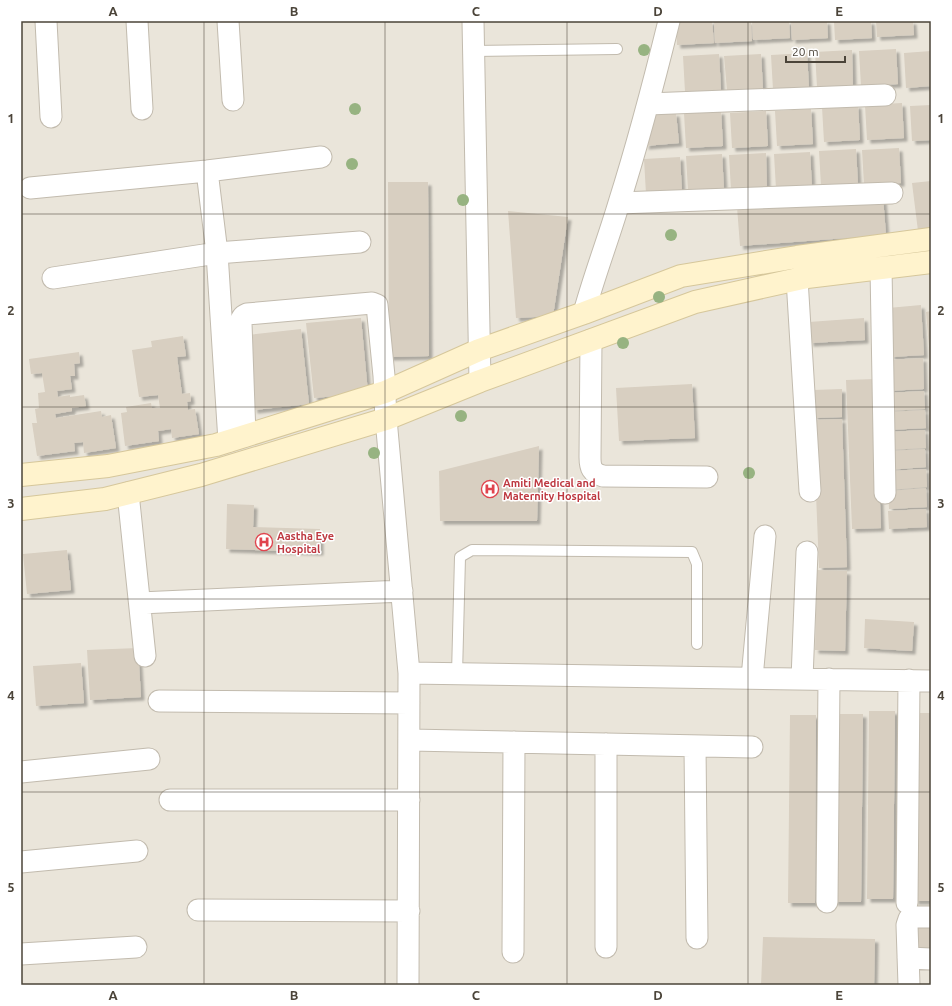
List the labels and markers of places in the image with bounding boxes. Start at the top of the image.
place label: Amiti Medical and Maternity Hospital [503,477,601,502]
hospital icon: Amiti Medical and Maternity Hospital [480,479,500,499]
place label: Aastha Eye Hospital [277,530,334,555]
hospital icon: Aastha Eye Hospital [254,532,274,552]

